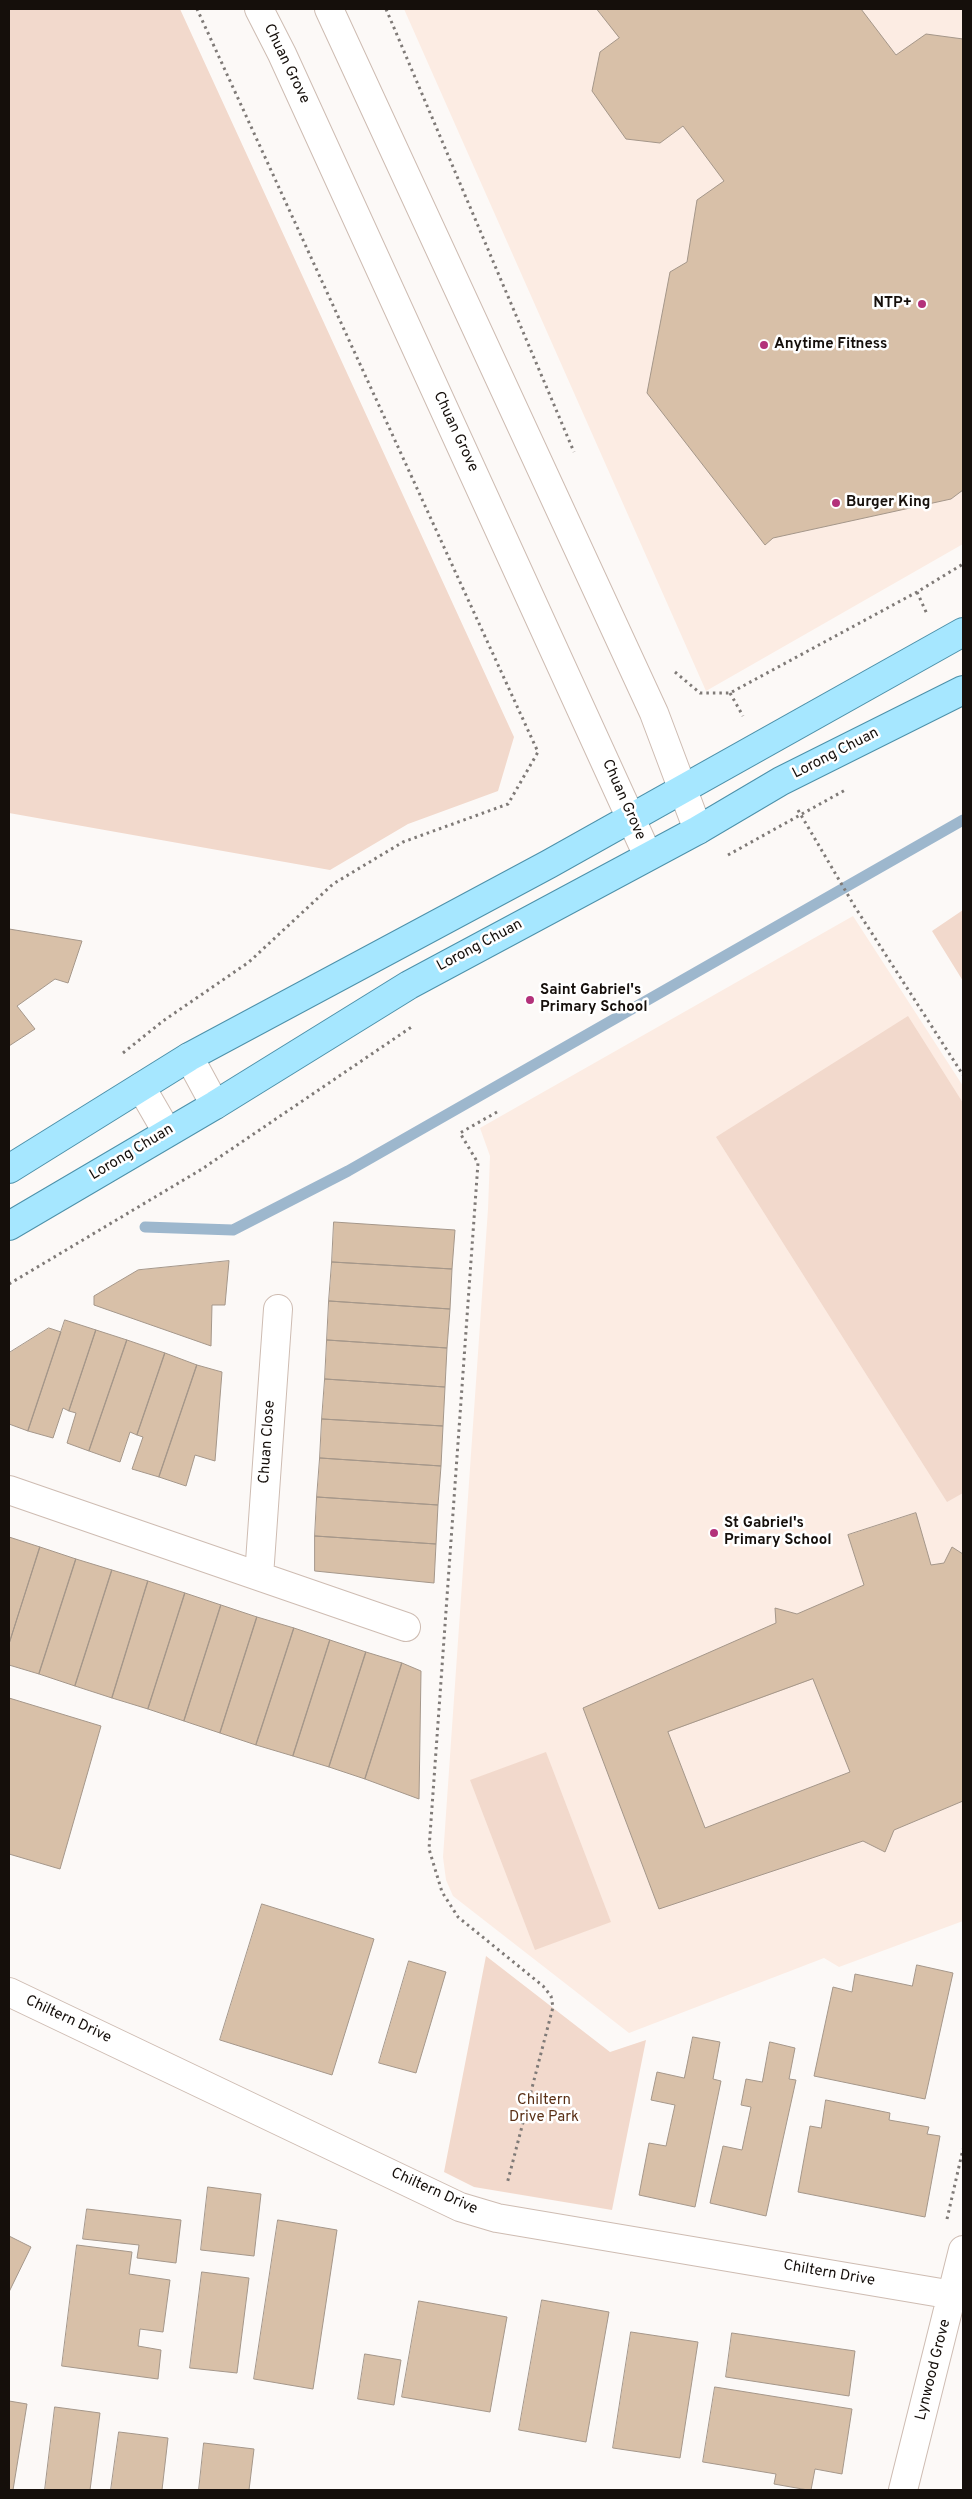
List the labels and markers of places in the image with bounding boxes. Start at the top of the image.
place label: NTP+ [873,295,912,313]
marker: NTP+ [916,298,928,310]
place label: Anytime Fitness [774,336,887,354]
marker: Anytime Fitness [758,339,770,351]
place label: Burger King [846,494,931,512]
marker: Burger King [830,497,842,509]
place label: Saint Gabriel's Primary School [540,982,648,1017]
marker: Saint Gabriel's Primary School [524,994,536,1006]
place label: St Gabriel's Primary School [724,1515,832,1550]
marker: St Gabriel's Primary School [708,1527,720,1539]

